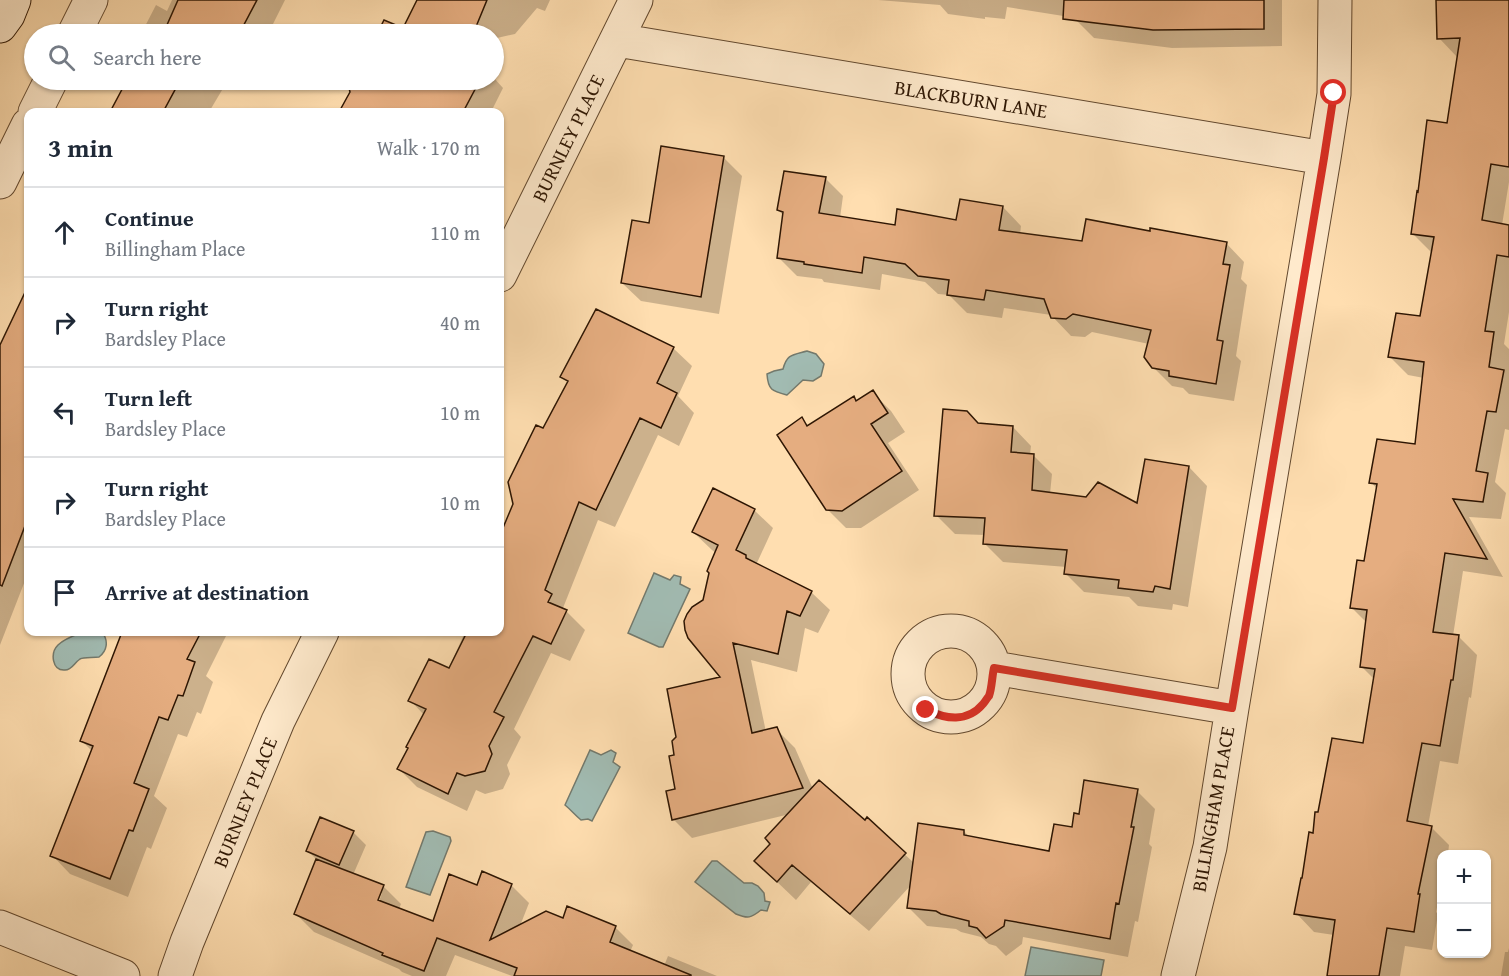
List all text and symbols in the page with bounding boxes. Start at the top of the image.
search box [24,24,504,90]
icon: search [45,41,78,74]
text: Search here [93,41,202,73]
street label: BURNLEY PLACE [524,69,611,206]
street label: BLACKBURN LANE [893,72,1049,125]
route start [1320,79,1346,105]
text: 3 min [48,128,113,167]
text: Walk · 170 m [377,133,480,162]
text: Continue [105,202,194,234]
icon: ahead [48,216,81,249]
text: 110 m [430,218,480,247]
text: Billingham Place [105,234,245,263]
text: Turn right [105,292,208,324]
icon: right [48,306,81,339]
text: 40 m [440,308,480,337]
text: Bardsley Place [105,324,226,353]
text: Turn left [105,382,192,414]
icon: left [48,396,81,429]
text: 10 m [440,398,480,427]
text: Bardsley Place [105,414,226,443]
text: Turn right [105,472,208,504]
icon: right [48,486,81,519]
text: 10 m [440,488,480,517]
text: Bardsley Place [105,504,226,533]
icon: arrive [48,576,81,609]
text: Arrive at destination [105,576,309,608]
route end [912,696,938,722]
street label: BILLINGHAM PLACE [1184,724,1241,894]
street label: BURNLEY PLACE [205,732,284,872]
map controls [1437,850,1491,958]
button: + [1437,850,1491,904]
button: − [1437,904,1491,958]

